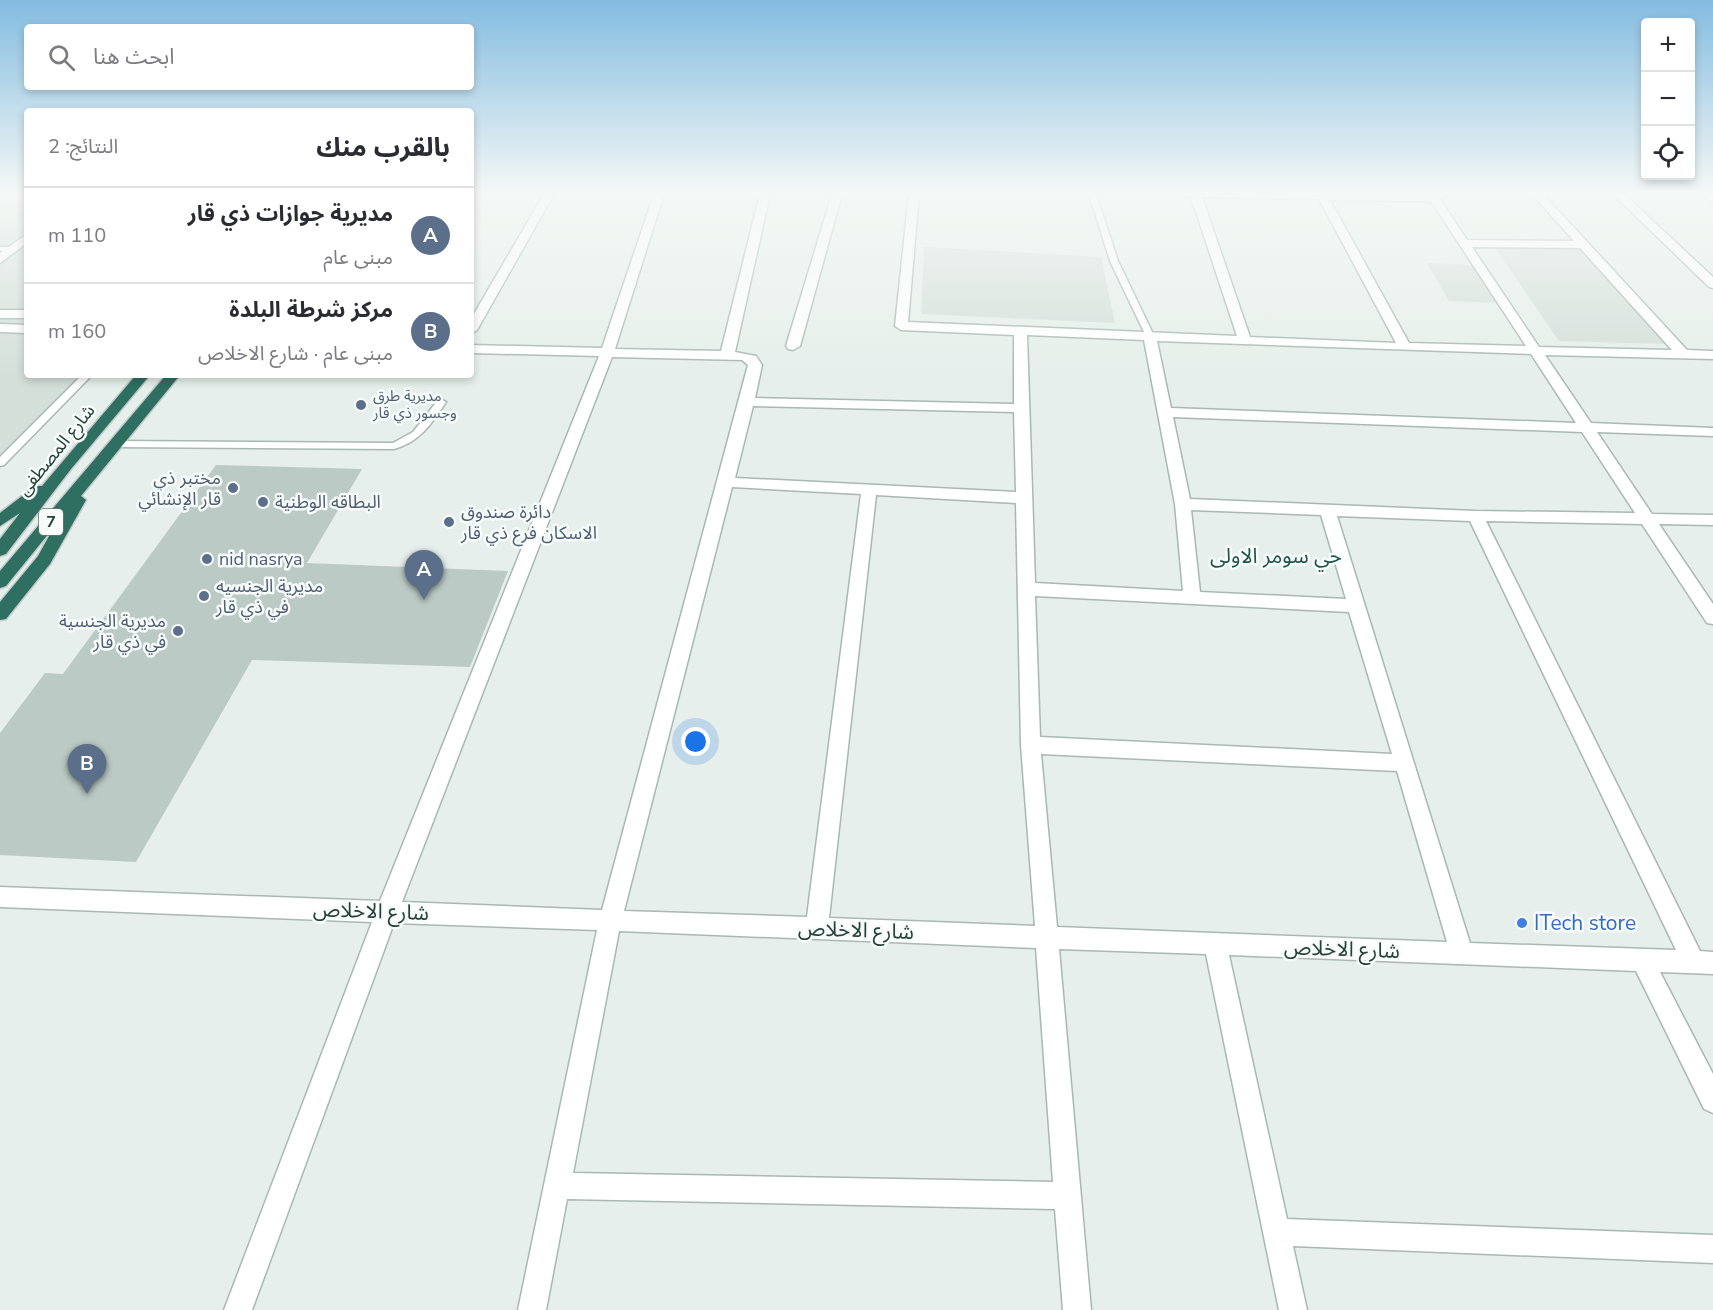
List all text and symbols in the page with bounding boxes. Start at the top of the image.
map controls [1641,18,1695,180]
button: + [1641,18,1695,72]
search box [24,24,474,90]
icon: search [45,41,78,74]
text: ابحث هنا [93,42,174,72]
button: − [1641,72,1695,126]
button: locate [1641,126,1695,180]
text: بالقرب منك [316,130,450,165]
text: النتائج: 2 [48,133,118,160]
text: مديرية جوازات ذي قار [188,199,393,229]
text: 110 m [48,222,106,249]
text: A [423,222,438,249]
text: مبنى عام [323,244,393,271]
text: مركز شرطة البلدة [229,295,393,325]
text: 160 m [48,318,106,345]
text: B [424,318,437,345]
text: مبنى عام · شارع الاخلاص [198,340,393,367]
place label: مديرية طرق وجسور ذي قار [372,386,457,424]
marker: مديرية طرق وجسور ذي قار [354,398,368,412]
street label: شارع المصطفى [12,399,102,502]
place label: مختبر ذي قار الإنشائي [138,466,221,512]
marker: مختبر ذي قار الإنشائي [226,481,240,495]
place label: البطاقه الوطنية [275,490,381,514]
marker: البطاقه الوطنية [256,495,270,509]
place label: دائرة صندوق الاسكان فرع ذي قار [460,500,597,547]
road number: 7 [39,509,63,535]
marker: دائرة صندوق الاسكان فرع ذي قار [442,515,456,529]
district label: حي سومر الاولى [1210,542,1342,572]
place label: nid nasrya [219,547,303,571]
pin: A [404,550,444,600]
marker: nid nasrya [200,552,214,566]
place label: مديرية الجنسيه في ذي قار [215,574,323,620]
marker: مديرية الجنسيه في ذي قار [197,589,211,603]
place label: مديرية الجنسية في ذي قار [59,609,166,655]
marker: مديرية الجنسية في ذي قار [171,624,185,638]
your location [681,727,710,756]
pin: B [68,744,106,794]
street label: شارع الاخلاص [313,895,429,928]
place label: ITech store [1534,909,1636,937]
street label: شارع الاخلاص [798,914,914,947]
marker: ITech store [1515,916,1529,930]
street label: شارع الاخلاص [1284,933,1400,966]

